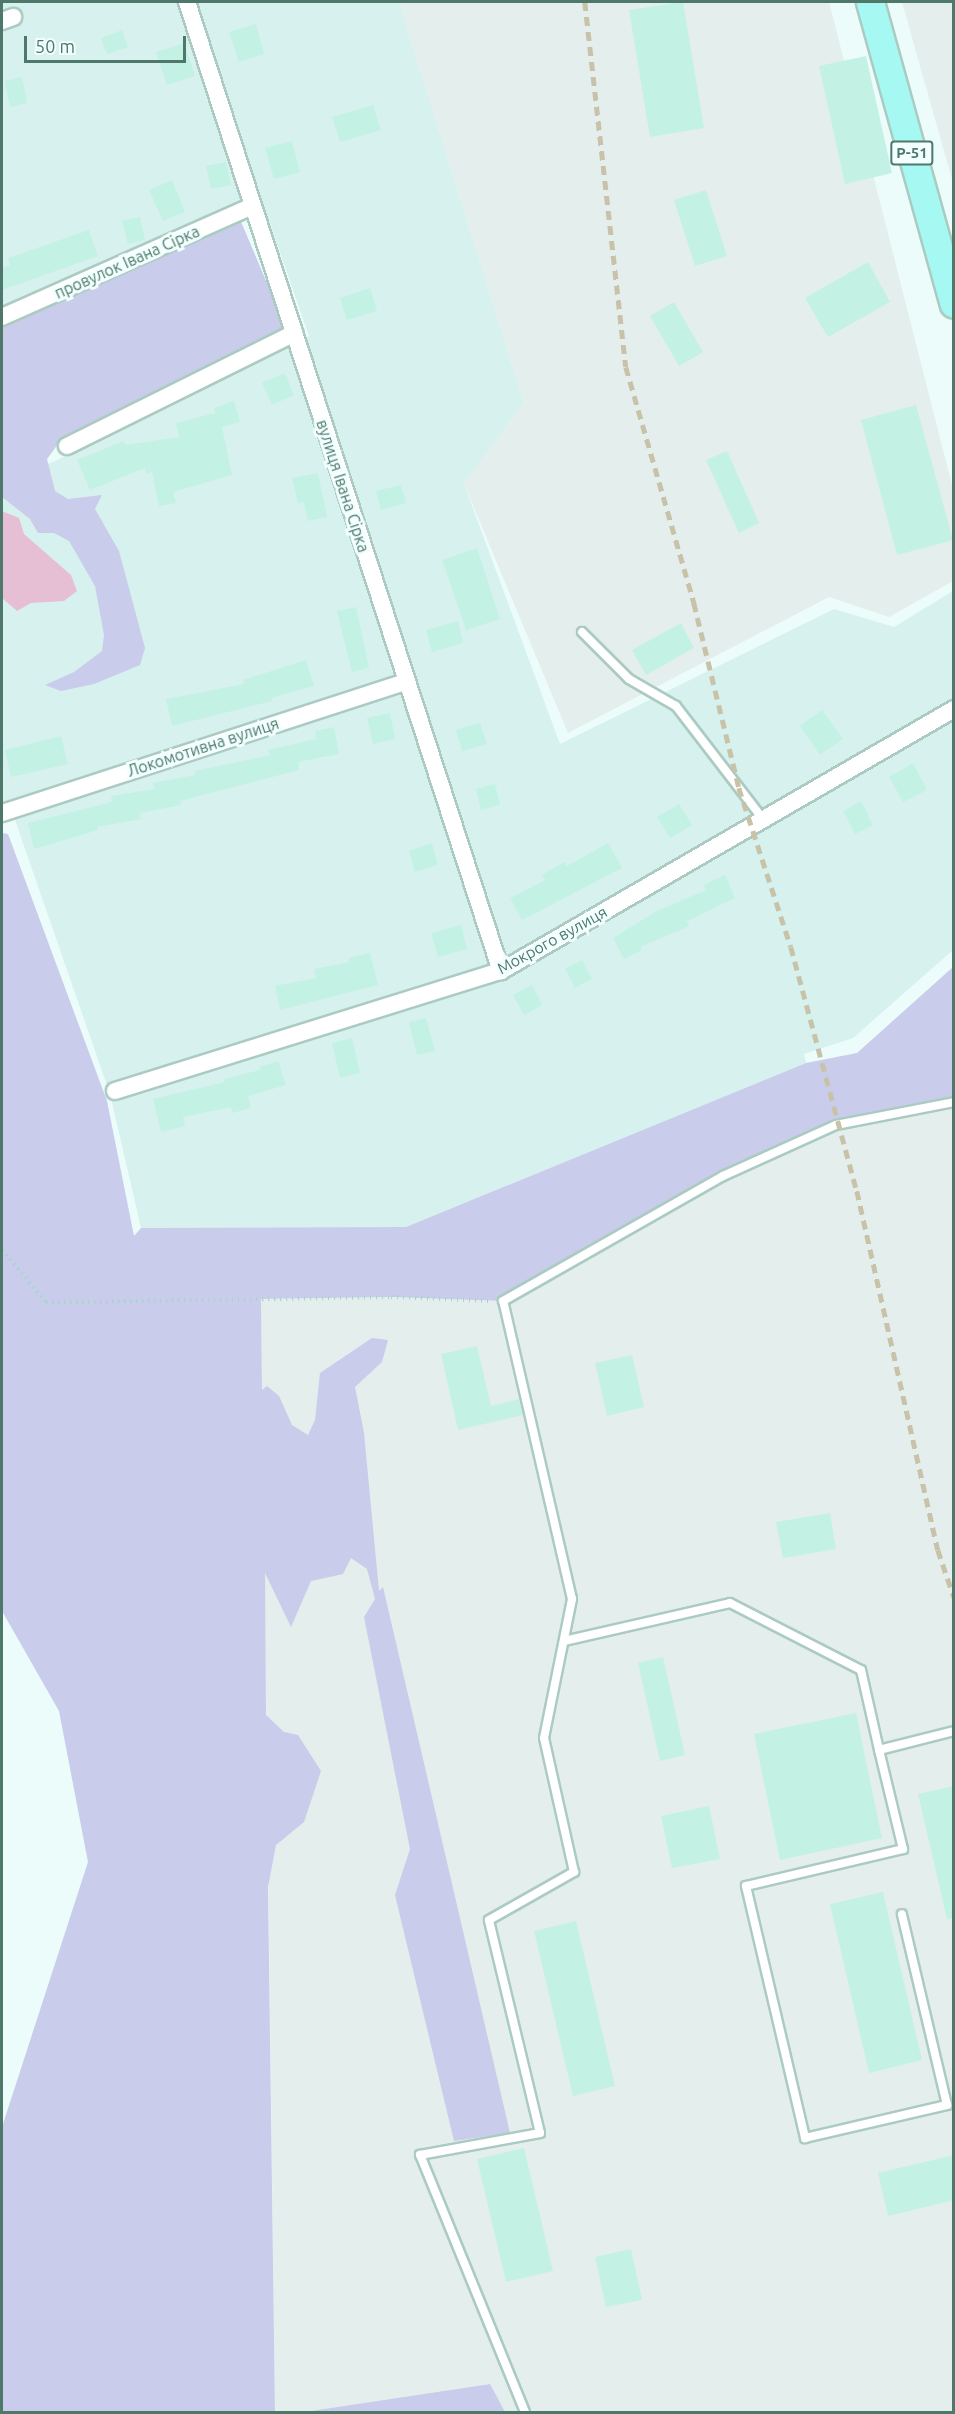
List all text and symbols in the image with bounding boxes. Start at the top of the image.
scale bar [27,24,189,62]
text: 50 m [35,36,75,56]
road number: Р-51 [890,141,934,165]
street label: провулок Івана Сірка [52,221,202,303]
street label: вулиця Івана Сірка [312,417,374,555]
street label: Локомотивна вулиця [125,713,281,781]
street label: Мокрого вулиця [494,902,610,978]

